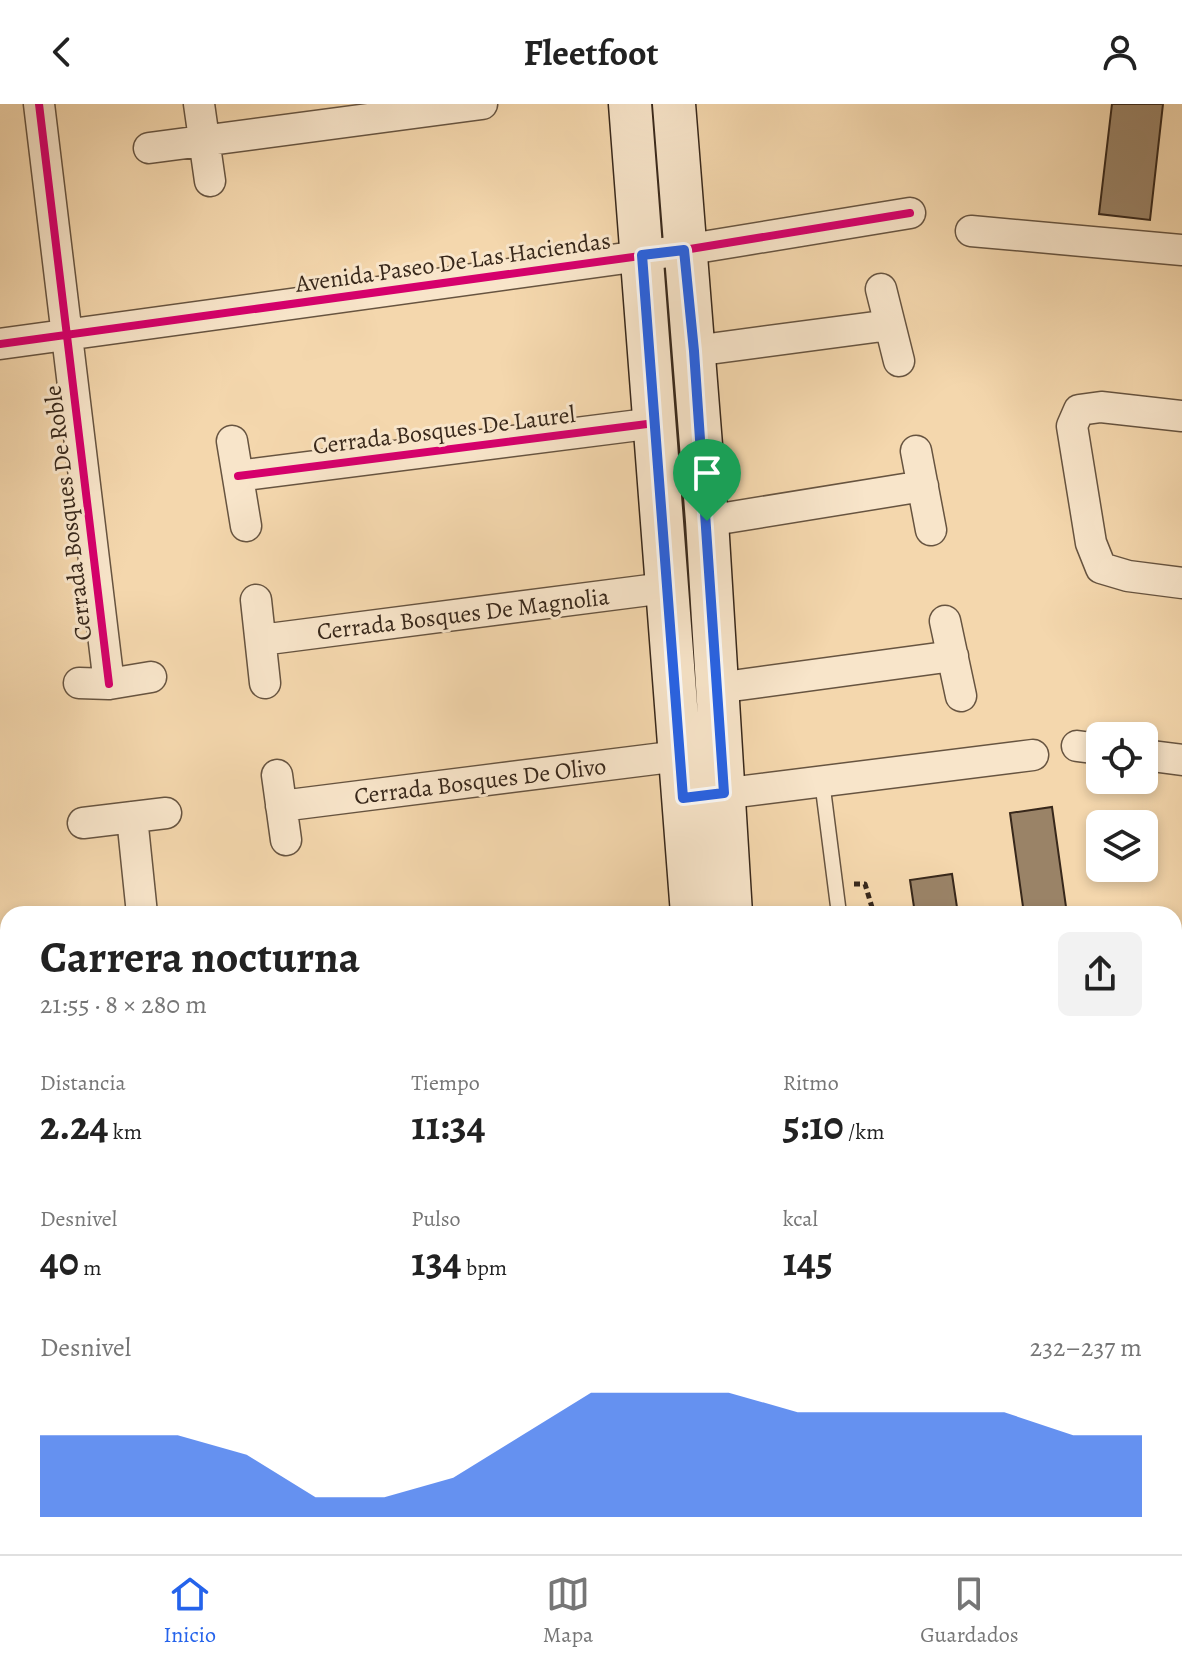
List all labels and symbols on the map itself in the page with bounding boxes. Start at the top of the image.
street label: Avenida Paseo De Las Haciendas [292,224,613,300]
street label: Cerrada Bosques De Roble [36,384,100,642]
street label: Cerrada Bosques De Laurel [311,398,577,462]
pin [673,439,741,521]
street label: Cerrada Bosques De Magnolia [315,580,612,648]
street label: Cerrada Bosques De Olivo [352,750,608,812]

